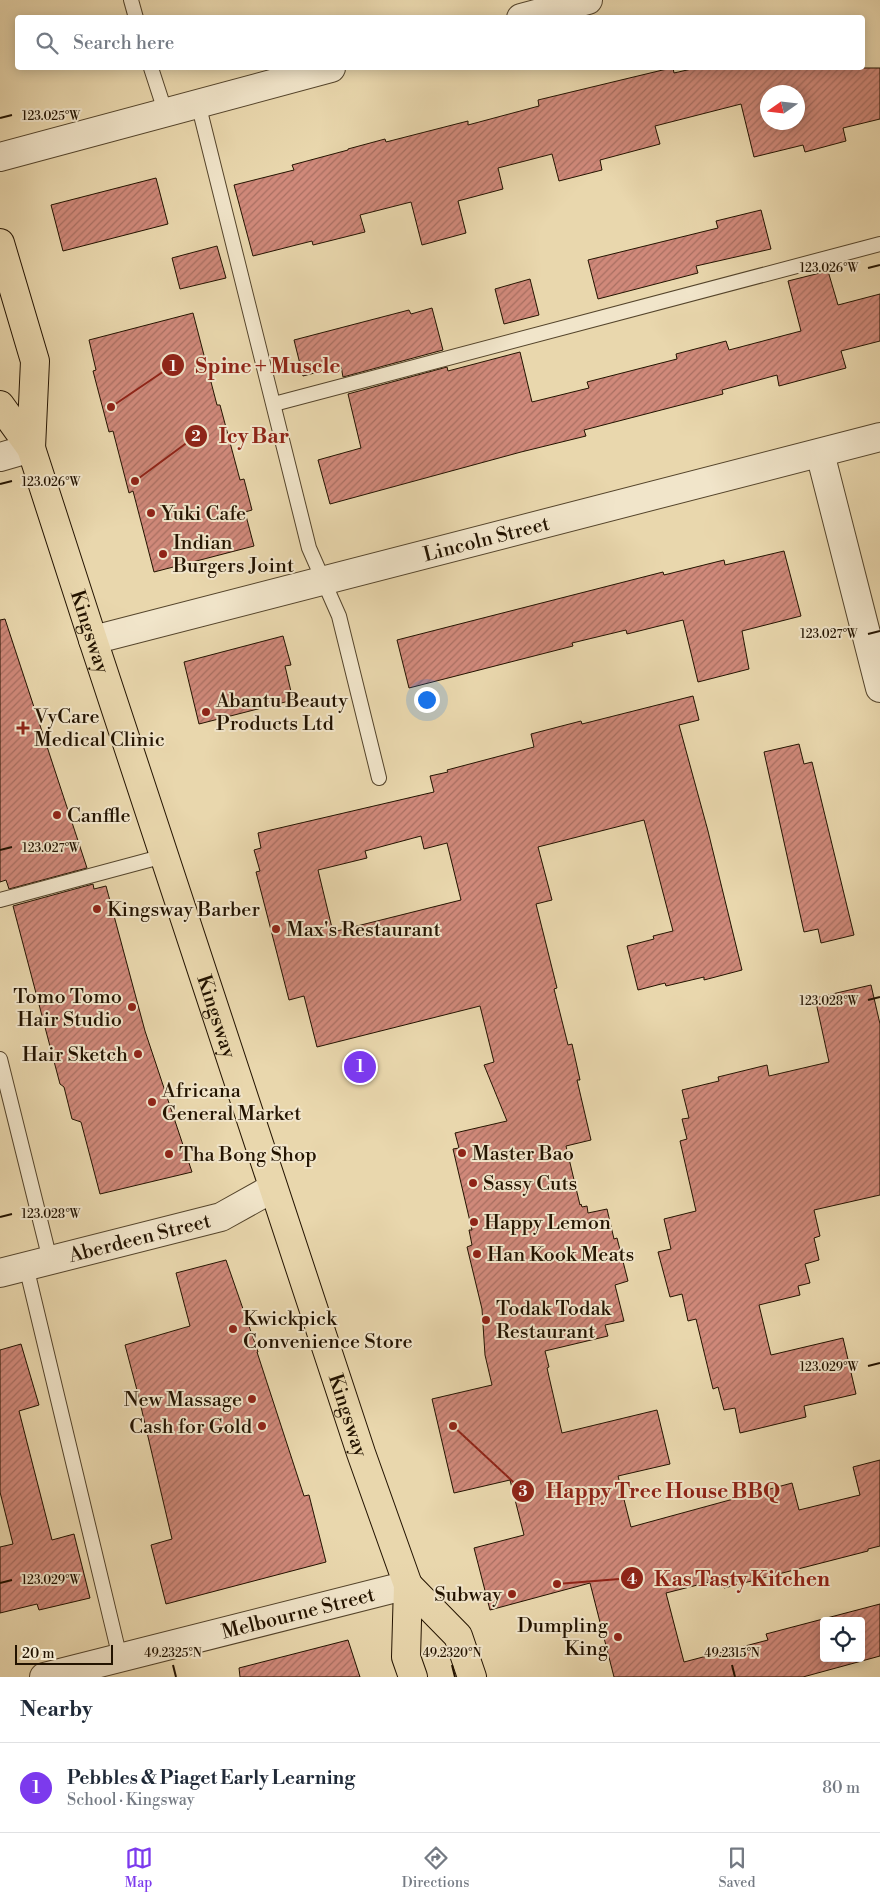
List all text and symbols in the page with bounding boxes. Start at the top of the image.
search box [15,15,865,70]
icon: search [33,29,61,57]
text: Search here [73,31,174,55]
north arrow [760,85,805,130]
text: 123.025°W [22,109,81,124]
text: 123.026°W [800,261,859,276]
callout: Spine + Muscle [161,347,351,383]
text: Spine + Muscle [195,354,341,380]
text: 1 [169,357,177,376]
callout: Icy Bar [184,418,299,454]
text: Icy Bar [219,424,289,450]
text: 2 [191,427,201,446]
text: 123.026°W [22,475,81,490]
place label: Yuki Cafe [160,502,246,527]
marker: Yuki Cafe [145,507,157,519]
street label: Lincoln Street [421,512,552,568]
place label: Indian Burgers Joint [172,531,294,579]
marker: Indian Burgers Joint [157,548,169,560]
street label: Kingsway [64,587,114,677]
text: 123.027°W [800,627,859,642]
your location [414,687,440,713]
place label: Abantu Beauty Products Ltd [215,689,348,737]
place label: VyCare Medical Clinic [33,705,165,753]
marker: Abantu Beauty Products Ltd [200,706,212,718]
marker: VyCare Medical Clinic [16,721,30,735]
place label: Canffle [67,804,131,829]
marker: Canffle [51,809,63,821]
text: 123.027°W [22,841,81,856]
place label: Kingsway Barber [107,898,260,923]
marker: Kingsway Barber [91,903,103,915]
place label: Max's Restaurant [286,918,441,943]
marker: Max's Restaurant [270,923,282,935]
street label: Kingsway [190,972,241,1062]
place label: Tomo Tomo Hair Studio [13,985,122,1033]
text: 123.028°W [800,994,860,1009]
marker: Tomo Tomo Hair Studio [126,1001,138,1013]
place label: Hair Sketch [22,1043,128,1068]
marker: Hair Sketch [132,1048,144,1060]
pin: 1 [344,1048,376,1086]
place label: Africana General Market [161,1079,301,1127]
marker: Africana General Market [146,1096,158,1108]
place label: Master Bao [472,1142,574,1167]
place label: Tha Bong Shop [179,1143,317,1168]
marker: Master Bao [456,1147,468,1159]
marker: Tha Bong Shop [163,1148,175,1160]
place label: Sassy Cuts [483,1172,577,1197]
marker: Sassy Cuts [467,1177,479,1189]
text: 123.028°W [22,1207,82,1222]
street label: Aberdeen Street [65,1209,213,1269]
place label: Happy Lemon [484,1211,611,1236]
marker: Happy Lemon [468,1216,480,1228]
place label: Han Kook Meats [487,1243,634,1268]
marker: Han Kook Meats [471,1248,483,1260]
place label: Todak Todak Restaurant [496,1297,613,1345]
place label: Kwickpick Convenience Store [243,1307,412,1355]
marker: Todak Todak Restaurant [480,1314,492,1326]
marker: Kwickpick Convenience Store [227,1323,239,1335]
text: 123.029°W [800,1360,859,1375]
street label: Kingsway [322,1371,373,1461]
place label: New Massage [124,1388,242,1413]
marker: New Massage [246,1393,258,1405]
place label: Cash for Gold [129,1415,253,1440]
marker: Cash for Gold [256,1420,268,1432]
callout: Happy Tree House BBQ [510,1473,790,1509]
text: Happy Tree House BBQ [546,1479,780,1505]
text: 3 [518,1482,528,1501]
callout: Kas Tasty Kitchen [619,1560,840,1596]
text: Kas Tasty Kitchen [654,1567,830,1593]
text: 4 [627,1570,637,1589]
text: 123.029°W [22,1573,81,1588]
street label: Melbourne Street [219,1583,378,1646]
place label: Subway [434,1583,502,1608]
marker: Subway [506,1588,518,1600]
place label: Dumpling King [517,1614,609,1662]
map controls [820,1617,865,1662]
button: locate [820,1617,865,1662]
marker: Dumpling King [612,1631,624,1643]
scale bar [15,1642,112,1665]
text: 20 m [22,1645,54,1663]
text: 49.2325°N [144,1646,202,1661]
text: 49.2320°N [423,1646,481,1661]
text: 49.2315°N [704,1646,760,1661]
text: Nearby [20,1697,93,1723]
text: Pebbles & Piaget Early Learning [67,1766,355,1790]
text: 1 [32,1778,40,1798]
text: 80 m [822,1778,860,1798]
text: School · Kingsway [67,1790,195,1810]
tab: Map [125,1844,153,1892]
tab: Directions [402,1844,469,1892]
tab: Saved [719,1844,755,1892]

